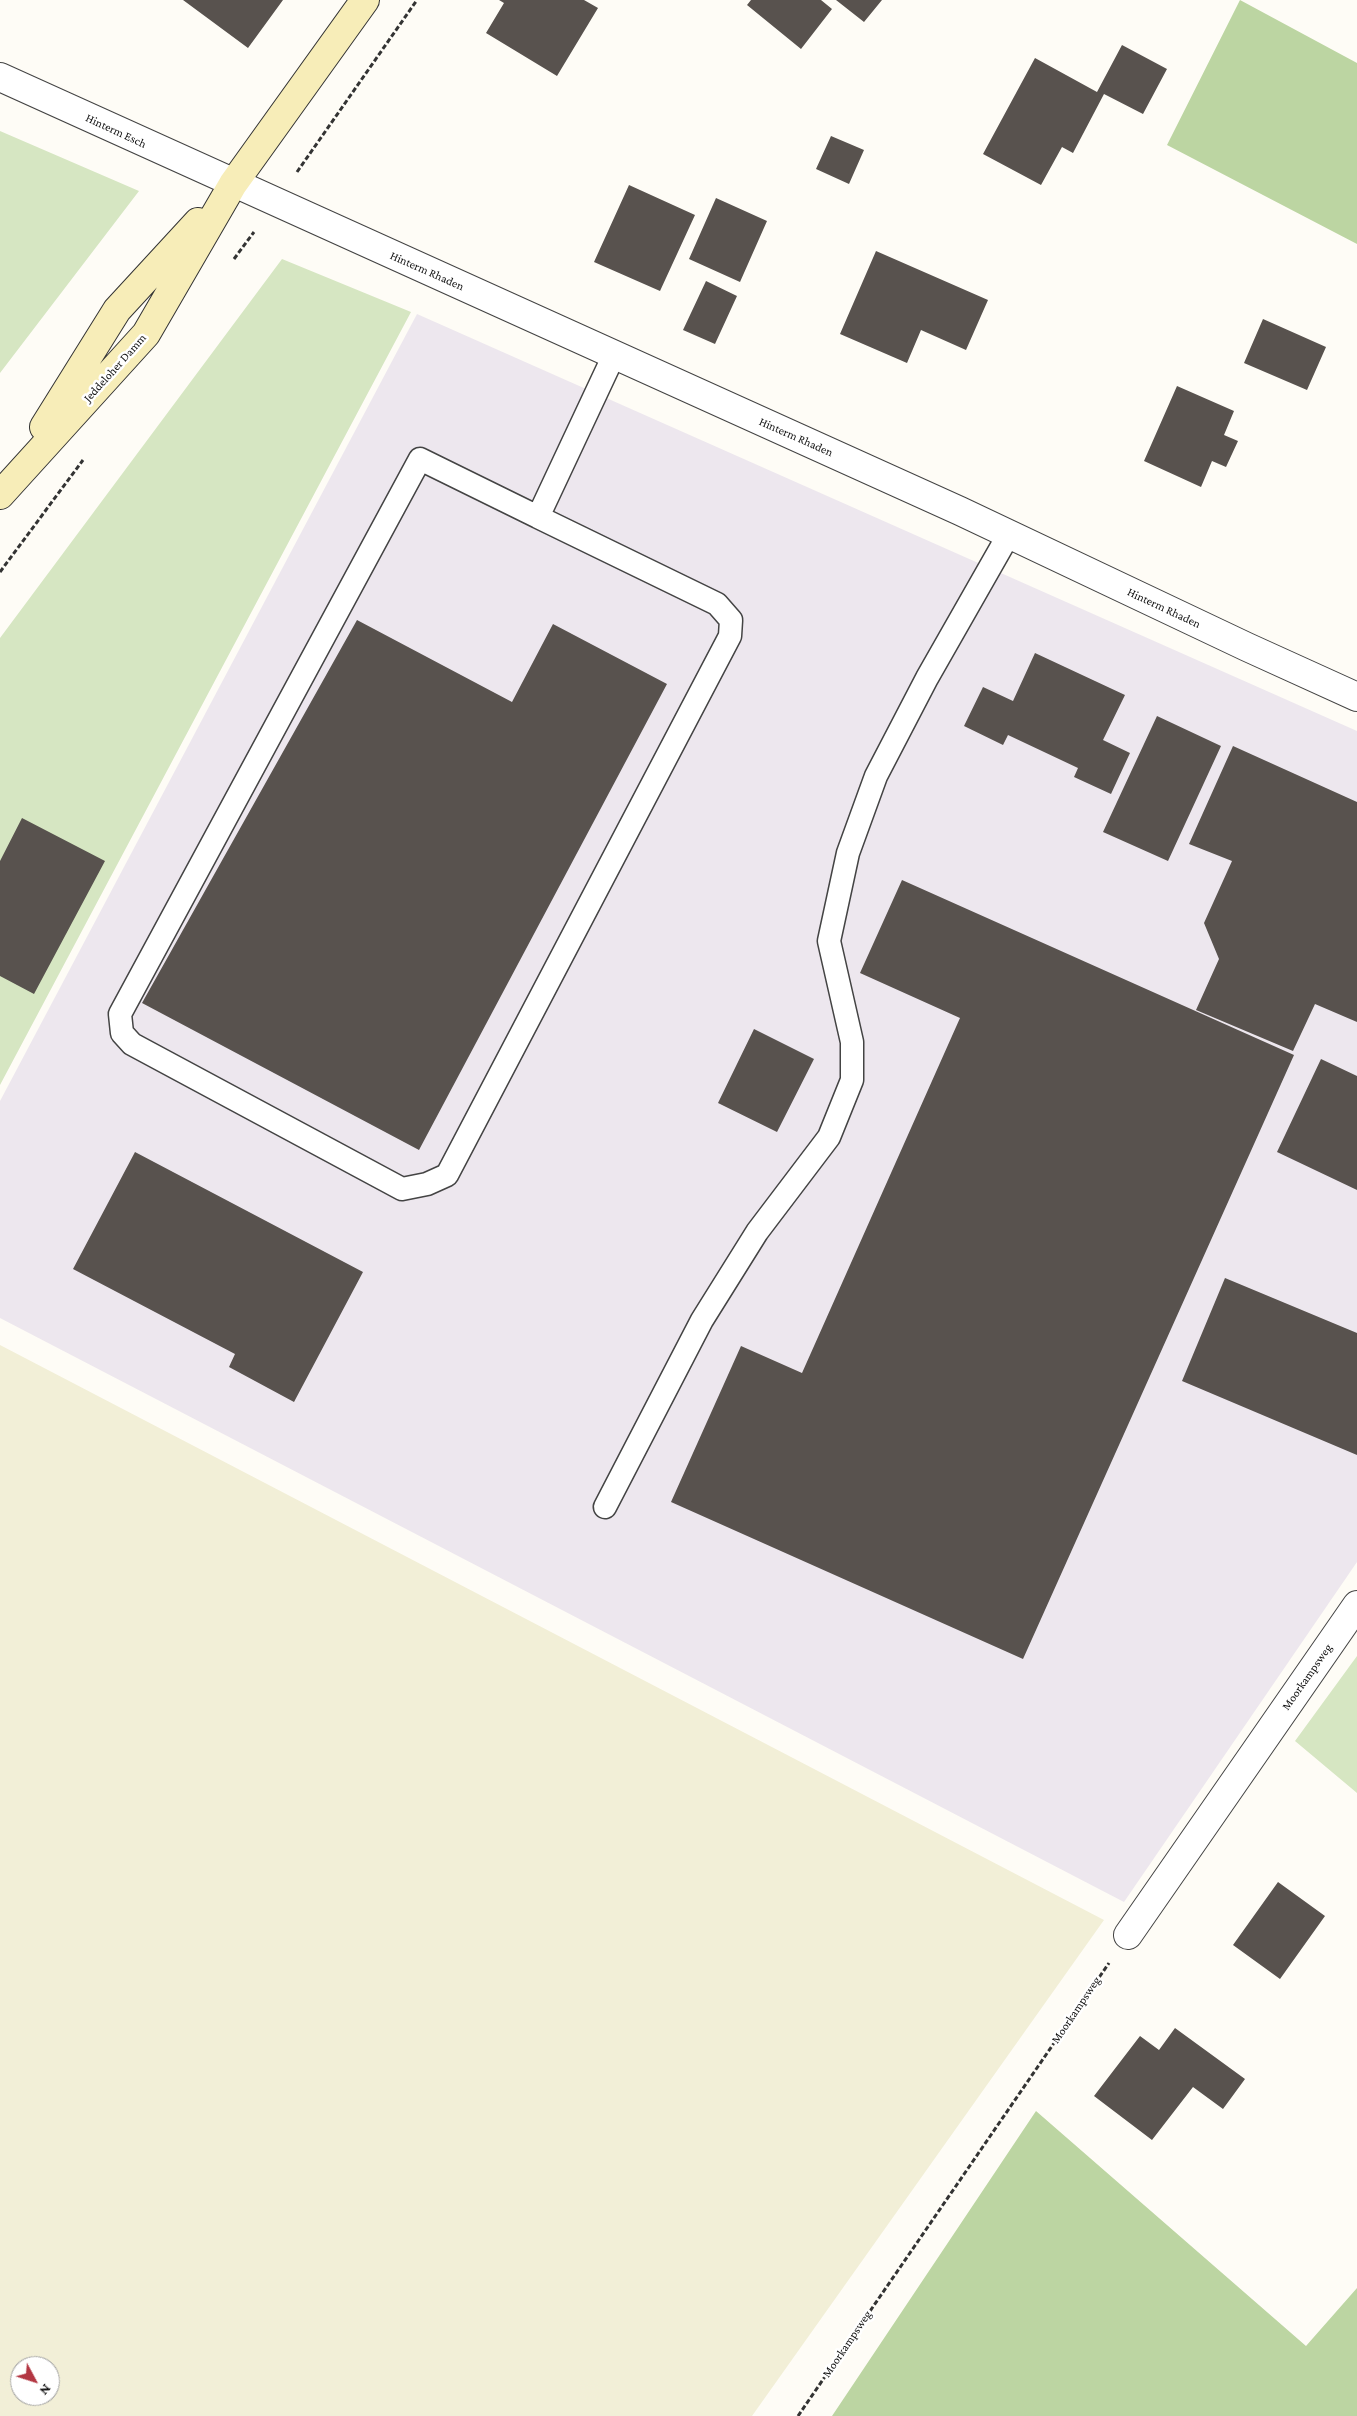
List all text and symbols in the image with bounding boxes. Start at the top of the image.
street label: Hinterm Esch [83,111,149,151]
street label: Hinterm Rhaden [388,248,466,294]
street label: Jeddeloher Damm [81,331,149,405]
street label: Hinterm Rhaden [757,414,835,460]
street label: Hinterm Rhaden [1125,585,1203,631]
street label: Moorkampsweg [1279,1641,1335,1713]
street label: Moorkampsweg [1048,1974,1104,2046]
street label: Moorkampsweg [819,2308,875,2380]
north arrow [10,2356,60,2406]
text: N [37,2381,55,2399]

